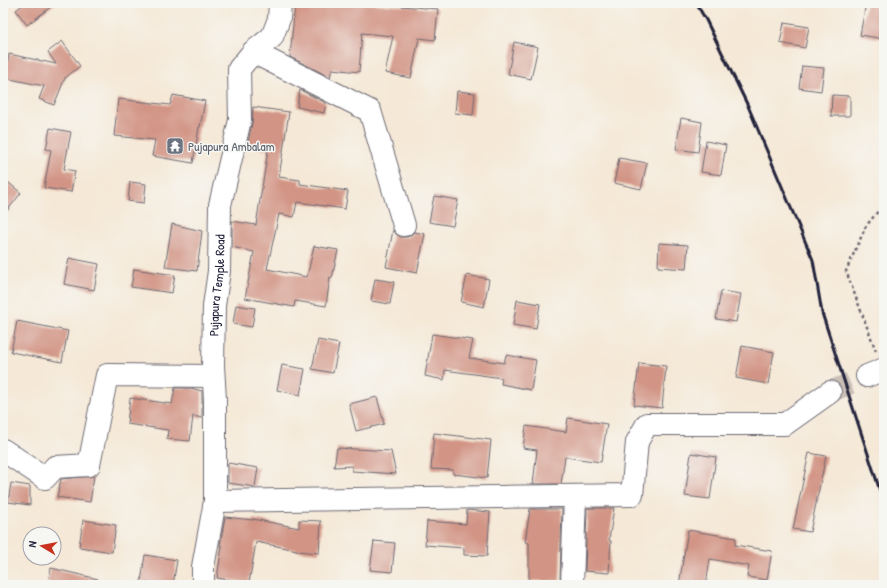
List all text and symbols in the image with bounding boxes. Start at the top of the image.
temple icon: Pujapura Ambalam [165,136,185,156]
place label: Pujapura Ambalam [188,137,275,155]
street label: Pujapura Temple Road [204,234,229,336]
north arrow [22,526,62,566]
text: N [25,540,40,548]

